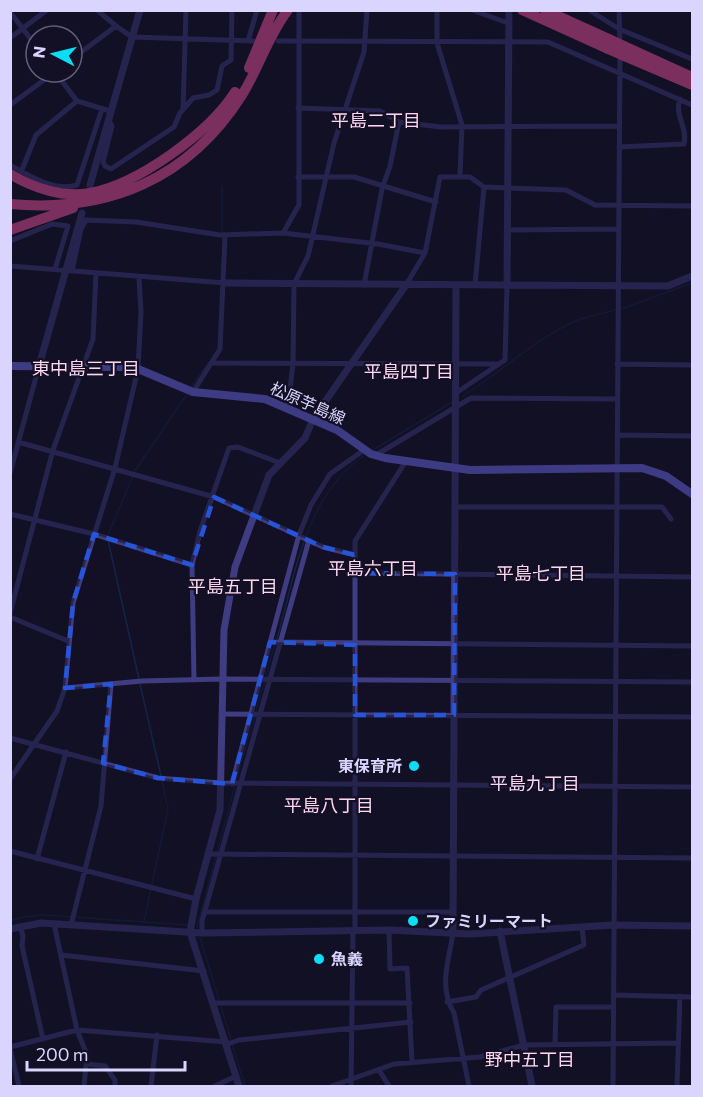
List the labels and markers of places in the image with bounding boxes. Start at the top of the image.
place label: 東保育所 [338,756,402,775]
marker: 東保育所 [407,759,421,773]
place label: ファミリーマート [425,911,553,930]
marker: ファミリーマート [406,914,420,928]
place label: 魚義 [331,949,363,968]
marker: 魚義 [312,952,326,966]

